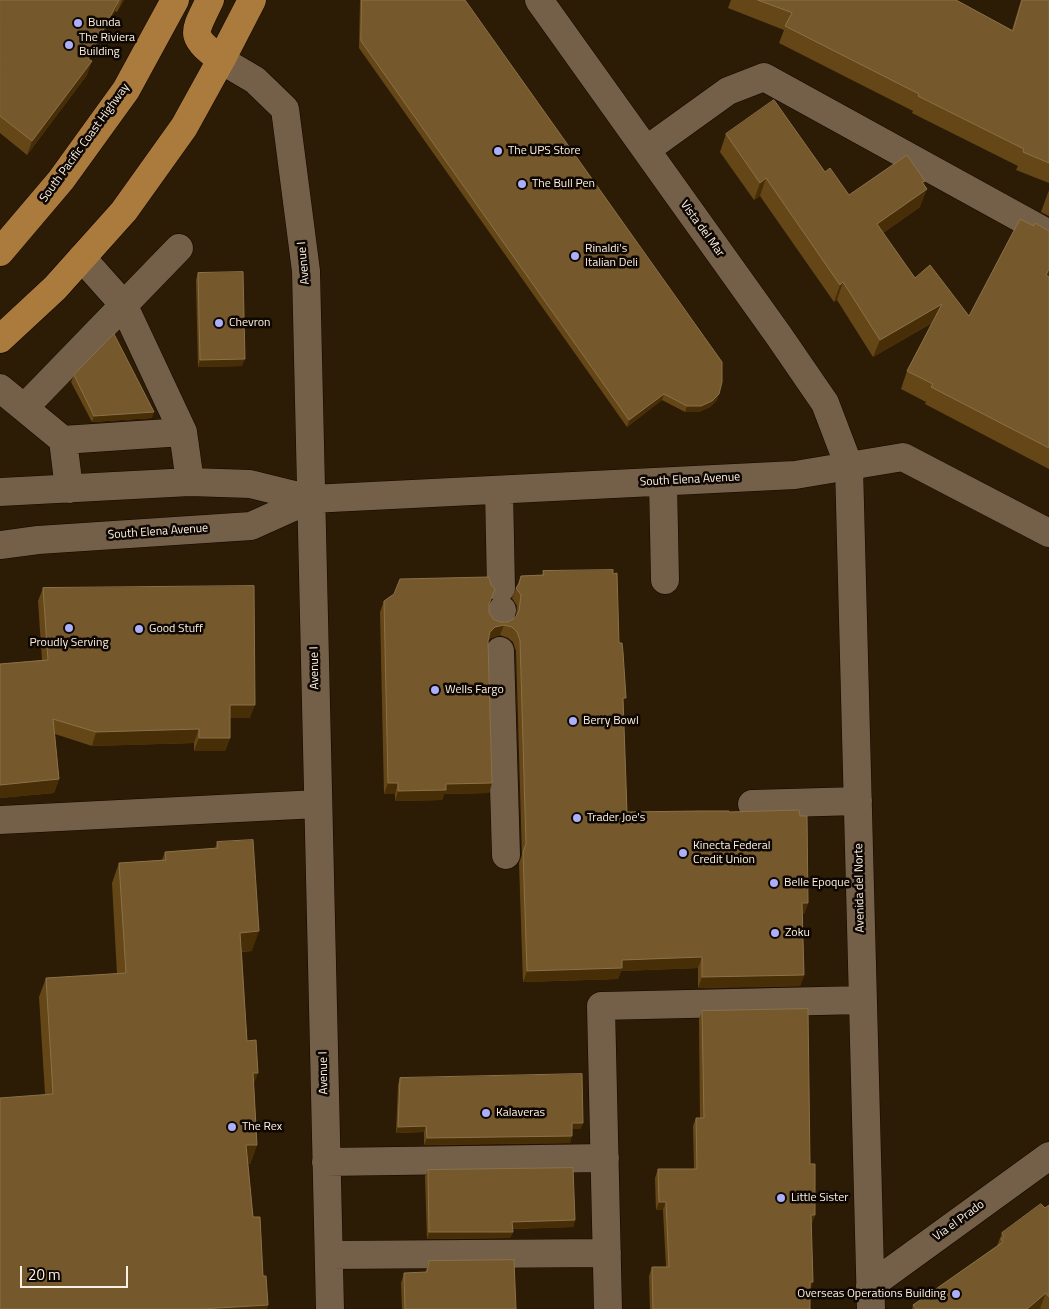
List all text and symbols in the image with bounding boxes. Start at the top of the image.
place label: Bunda [88,16,121,30]
marker: Bunda [72,17,84,29]
place label: The Riviera Building [79,31,135,59]
marker: The Riviera Building [63,39,75,51]
street label: South Pacific Coast Highway [37,81,133,205]
place label: The UPS Store [508,144,580,158]
marker: The UPS Store [492,145,504,157]
place label: The Bull Pen [532,177,595,191]
marker: The Bull Pen [516,178,528,190]
street label: Vista del Mar [677,198,727,260]
street label: Avenue I [295,241,313,285]
place label: Rinaldi's Italian Deli [585,242,638,270]
marker: Rinaldi's Italian Deli [569,250,581,262]
place label: Chevron [229,316,271,330]
marker: Chevron [213,317,225,329]
street label: South Elena Avenue [639,470,741,490]
street label: South Elena Avenue [107,521,209,543]
marker: Proudly Serving [63,622,75,634]
place label: Good Stuff [149,622,203,636]
marker: Good Stuff [133,623,145,635]
place label: Proudly Serving [29,636,109,650]
street label: Avenue I [307,646,323,690]
place label: Wells Fargo [445,683,504,697]
marker: Wells Fargo [429,684,441,696]
place label: Berry Bowl [583,714,639,728]
marker: Berry Bowl [567,715,579,727]
place label: Trader Joe's [587,811,645,825]
marker: Trader Joe's [571,812,583,824]
place label: Kinecta Federal Credit Union [693,839,771,867]
street label: Avenida del Norte [852,843,868,933]
marker: Kinecta Federal Credit Union [677,847,689,859]
place label: Belle Epoque [784,876,850,890]
marker: Belle Epoque [768,877,780,889]
place label: Zoku [785,926,810,940]
marker: Zoku [769,927,781,939]
street label: Avenue I [316,1051,332,1095]
place label: Kalaveras [496,1106,545,1120]
marker: Kalaveras [480,1107,492,1119]
place label: The Rex [242,1120,282,1134]
marker: The Rex [226,1121,238,1133]
place label: Little Sister [791,1191,848,1205]
marker: Little Sister [775,1192,787,1204]
street label: Via el Prado [931,1198,987,1244]
scale bar [22,1256,130,1288]
text: 20 m [28,1263,61,1286]
place label: Overseas Operations Building [797,1287,946,1301]
marker: Overseas Operations Building [950,1288,962,1300]

